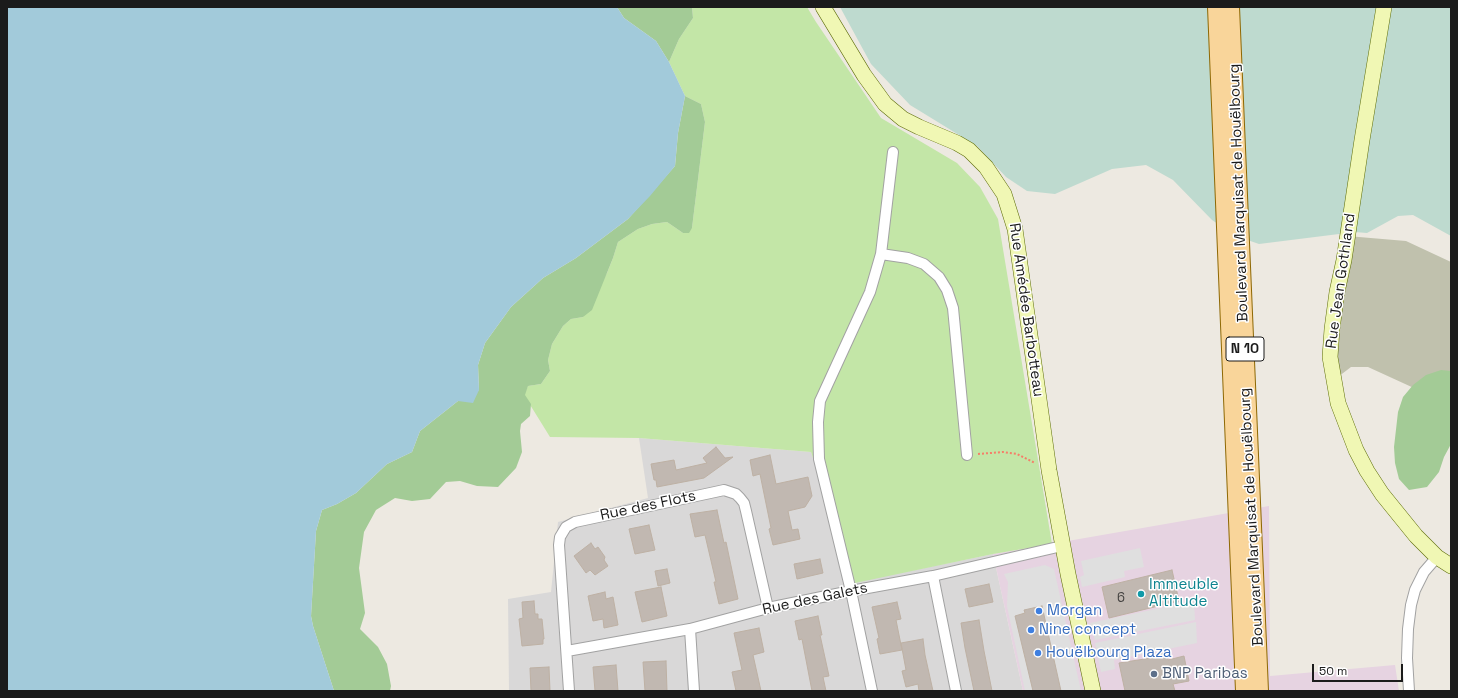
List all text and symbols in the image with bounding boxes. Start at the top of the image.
street label: Boulevard Marquisat de Houëlbourg [1225,63,1253,323]
street label: Rue Jean Gothland [1323,212,1359,350]
street label: Rue Amédée Barbotteau [1005,222,1047,398]
road number: N 10 [1226,337,1264,361]
street label: Boulevard Marquisat de Houëlbourg [1236,387,1268,647]
street label: Rue des Flots [599,487,697,525]
place label: Immeuble Altitude [1149,576,1219,611]
street label: Rue des Galets [761,579,869,619]
marker: Immeuble Altitude [1136,589,1146,599]
house number: 6 [1117,590,1125,606]
place label: Morgan [1047,602,1102,620]
marker: Morgan [1034,606,1044,616]
place label: Nine concept [1039,621,1136,639]
marker: Nine concept [1026,625,1036,635]
place label: Houëlbourg Plaza [1046,644,1172,662]
marker: Houëlbourg Plaza [1033,648,1043,658]
scale bar [1314,656,1405,682]
text: 50 m [1319,663,1347,679]
place label: BNP Paribas [1162,665,1248,683]
marker: BNP Paribas [1149,669,1159,679]

